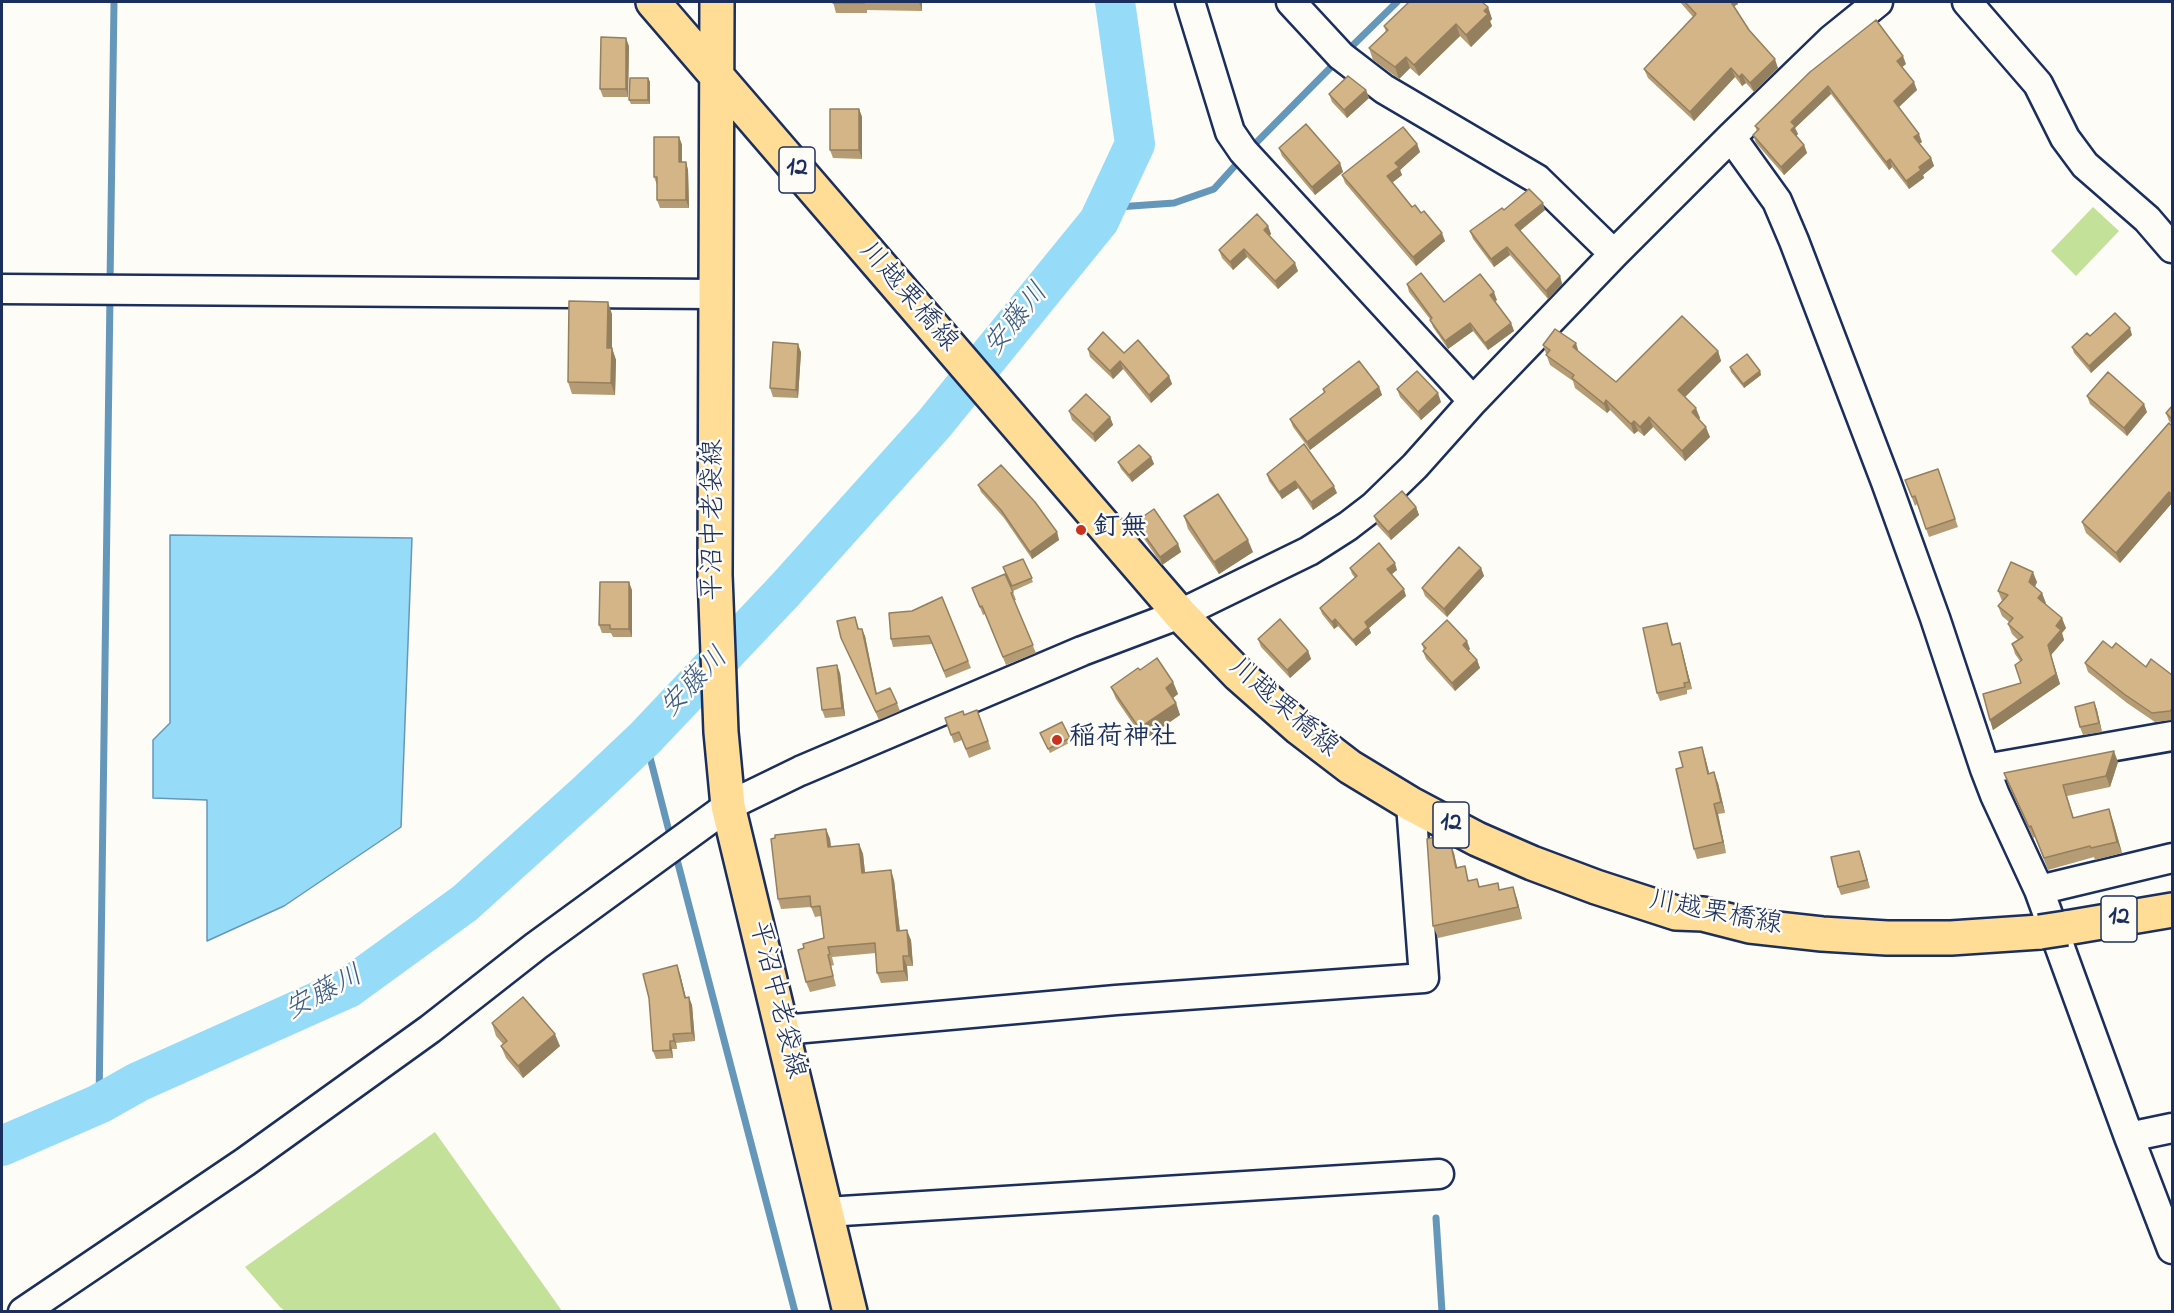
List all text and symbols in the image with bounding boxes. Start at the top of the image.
road number: 12 [779,147,815,193]
street label: 川越栗橋線 [850,236,964,360]
water label: 安藤川 [979,278,1057,364]
street label: 平沼中老袋線 [700,439,732,601]
place label: 釘無 [1093,514,1147,546]
marker: 釘無 [1074,523,1088,537]
water label: 安藤川 [655,642,737,726]
street label: 川越栗橋線 [1220,652,1344,766]
place label: 稲荷神社 [1069,724,1177,756]
marker: 稲荷神社 [1050,733,1064,747]
road number: 12 [1433,802,1469,848]
street label: 川越栗橋線 [1646,886,1784,944]
road number: 12 [2101,896,2137,942]
street label: 平沼中老袋線 [740,917,810,1083]
water label: 安藤川 [280,960,370,1030]

